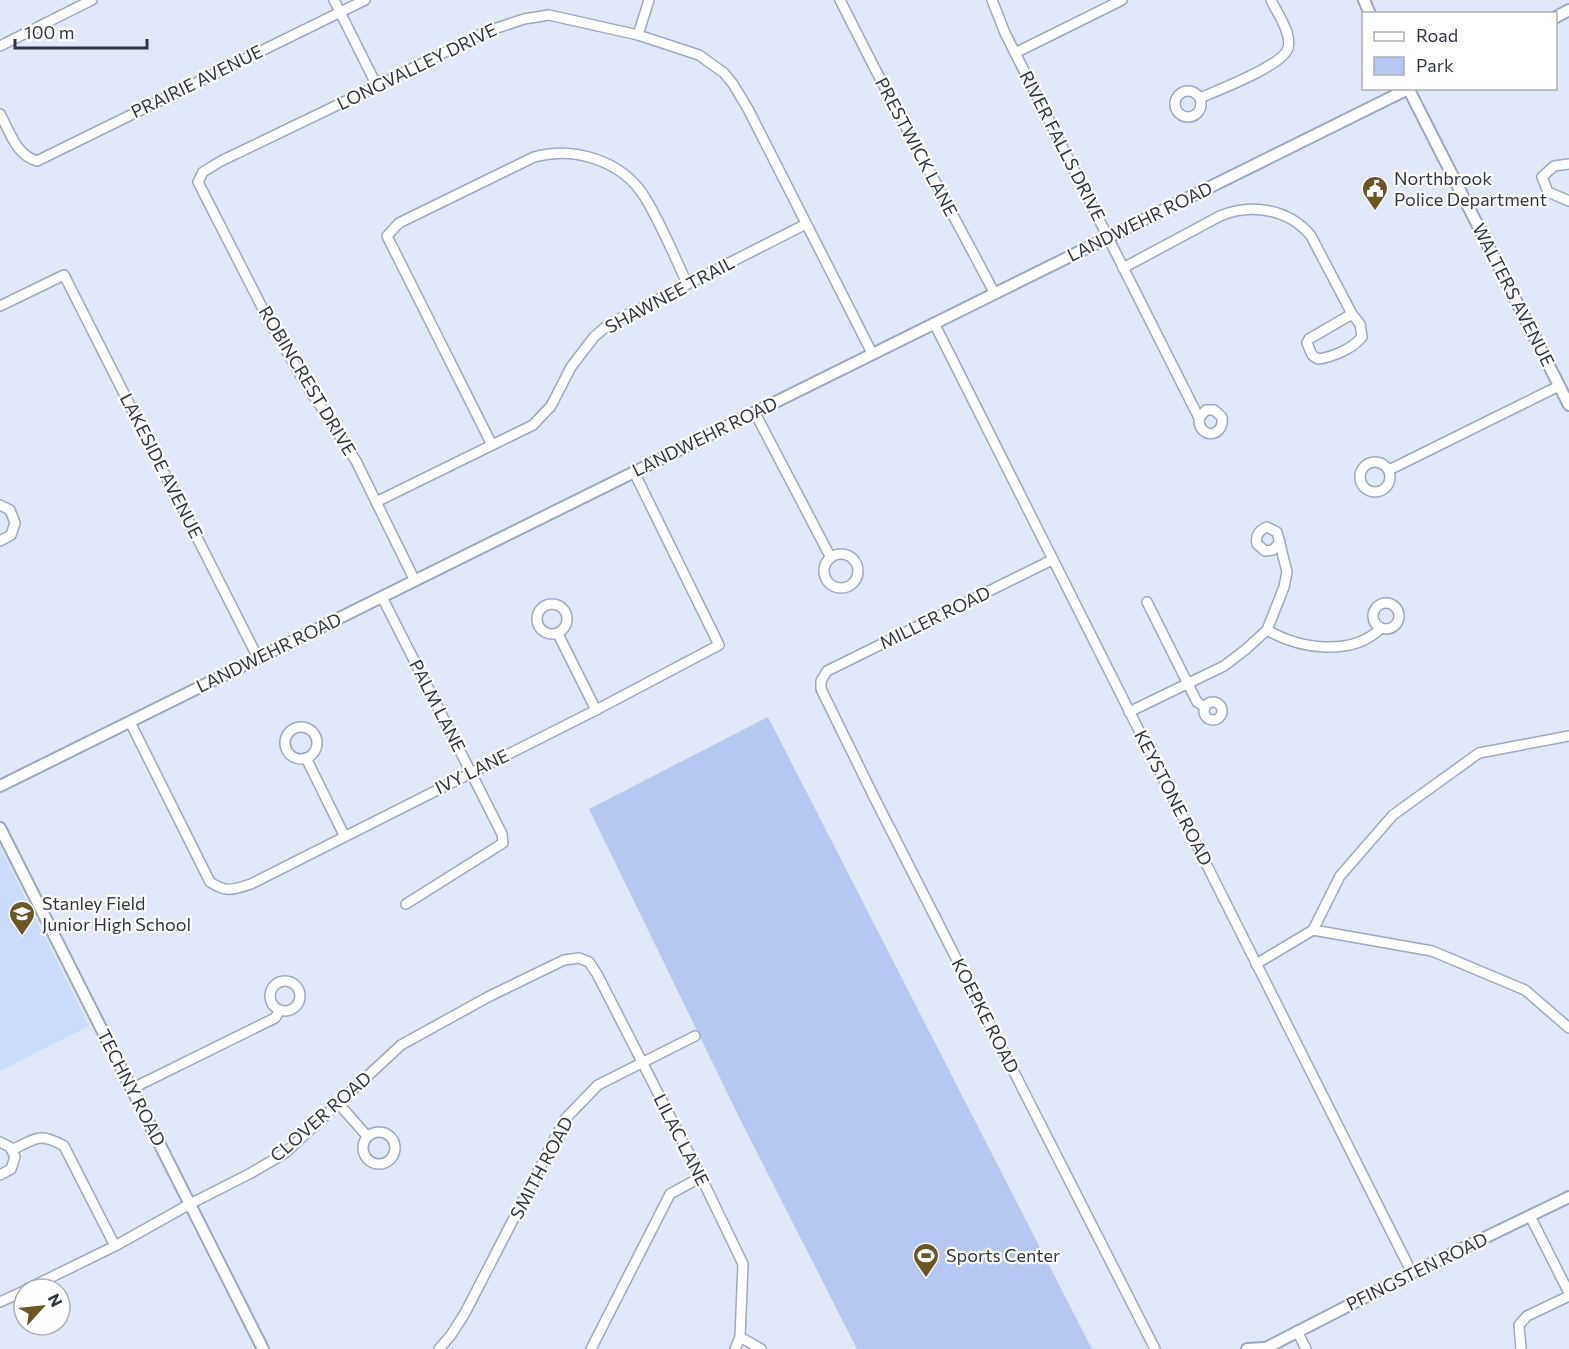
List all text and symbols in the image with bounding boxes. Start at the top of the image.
scale bar [15,12,147,50]
legend [1362,12,1557,90]
street label: LONGVALLEY DRIVE [333,18,500,114]
text: 100 m [24,21,74,43]
text: Road [1416,24,1458,46]
street label: PRAIRIE AVENUE [127,40,266,122]
text: Park [1416,54,1454,76]
street label: RIVER FALLS DRIVE [1015,67,1110,224]
street label: PRESTWICK LANE [871,73,963,220]
place label: Northbrook Police Department [1394,167,1547,210]
public building icon: Northbrook Police Department [1360,174,1390,212]
street label: LANDWEHR ROAD [1063,176,1216,266]
street label: WALTERS AVENUE [1468,219,1560,370]
street label: SHAWNEE TRAIL [601,251,738,337]
street label: ROBINCREST DRIVE [255,302,361,459]
street label: LAKESIDE AVENUE [116,389,208,542]
street label: LANDWEHR ROAD [628,391,781,481]
street label: MILLER ROAD [875,581,994,653]
street label: LANDWEHR ROAD [192,607,345,697]
street label: PALM LANE [405,656,471,755]
street label: KEYSTONE ROAD [1130,726,1218,869]
street label: IVY LANE [431,744,512,798]
place label: Stanley Field Junior High School [42,892,191,935]
school or university icon: Stanley Field Junior High School [7,899,37,937]
street label: KOEPKE ROAD [947,954,1024,1077]
street label: TECHNY ROAD [93,1025,171,1150]
street label: CLOVER ROAD [265,1066,375,1166]
street label: LILAC LANE [649,1090,714,1189]
street label: SMITH ROAD [505,1113,577,1223]
street label: PFINGSTEN ROAD [1342,1227,1491,1315]
sports icon: Sports Center [911,1241,941,1279]
place label: Sports Center [946,1244,1060,1266]
north arrow [12,1277,72,1337]
text: N [45,1290,67,1310]

